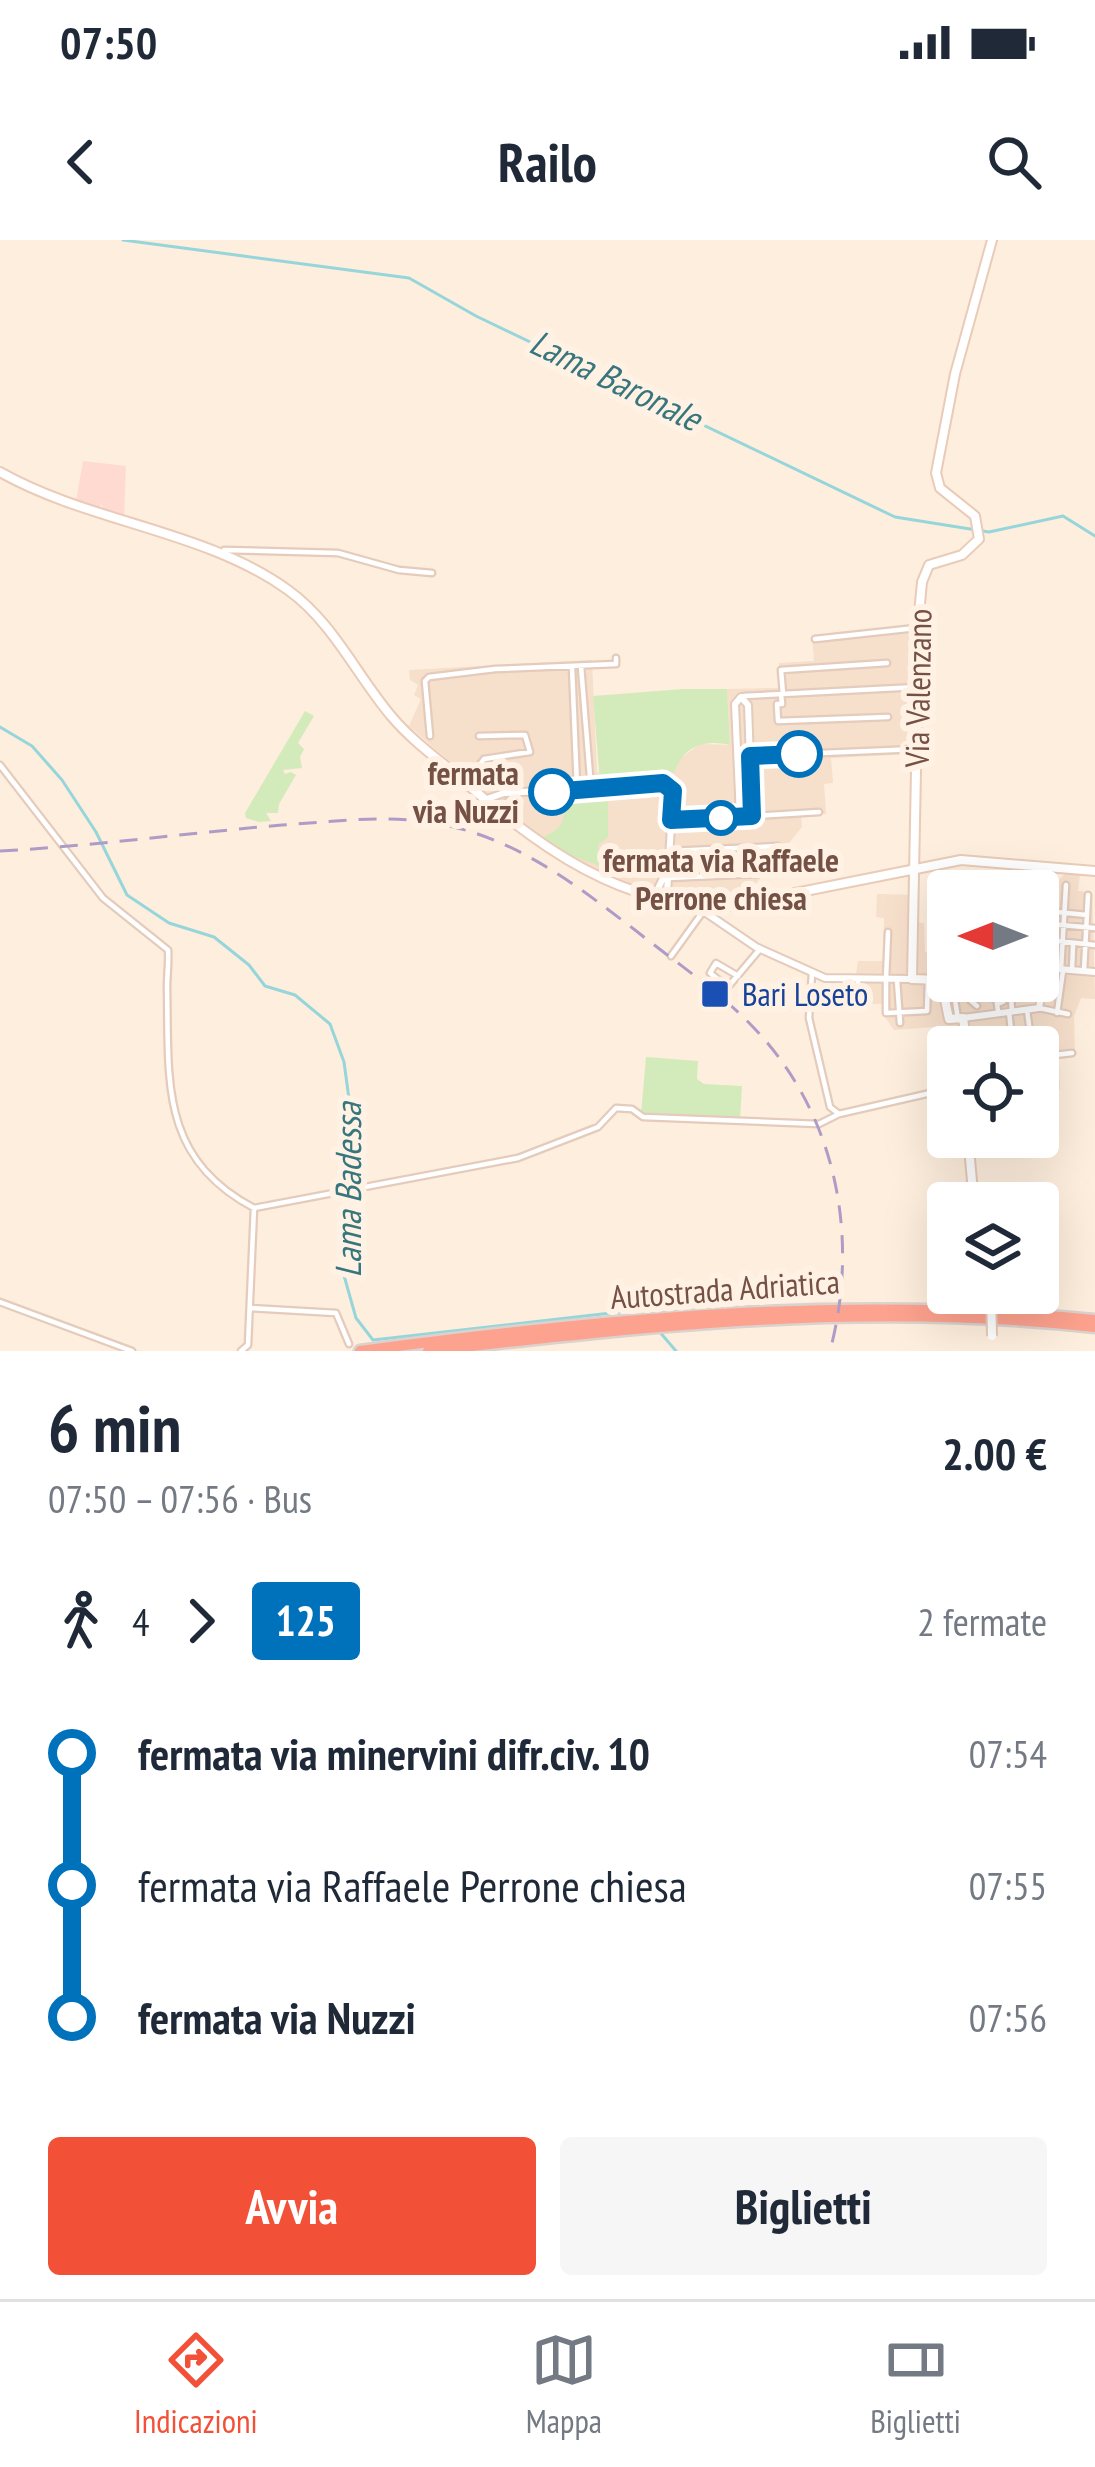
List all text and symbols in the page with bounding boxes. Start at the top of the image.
text: 07:50 [60,13,157,71]
text: Railo [498,127,597,197]
icon: back [48,129,114,195]
icon: search [981,129,1047,195]
water label: Lama Baronale [523,318,711,442]
street label: Via Valenzano [895,608,940,769]
unlabelled marker [777,732,821,776]
place label: fermata via Nuzzi [412,751,519,832]
marker: fermata via Nuzzi [530,770,574,814]
marker: fermata via Raffaele Perrone chiesa [705,802,737,834]
place label: fermata via Raffaele Perrone chiesa [603,838,839,919]
north arrow [927,870,1059,1002]
map controls [927,870,1059,1314]
place label: Bari Loseto [742,972,868,1015]
marker: Bari Loseto [699,978,731,1010]
button: locate [927,1026,1059,1158]
water label: Lama Badessa [324,1101,371,1277]
button: layers [927,1182,1059,1314]
street label: Autostrada Adriatica [609,1259,841,1318]
text: 6 min [48,1385,181,1470]
text: 2.00 € [942,1424,1047,1482]
text: 07:50 – 07:56 · Bus [48,1473,312,1524]
icon: walk [48,1588,114,1654]
icon: forward [168,1588,234,1654]
text: 125 [276,1593,336,1648]
text: 4 [132,1596,150,1647]
text: 2 fermate [917,1596,1047,1647]
text: fermata via minervini difr.civ. 10 [138,1724,650,1782]
text: 07:54 [969,1728,1047,1779]
text: fermata via Raffaele Perrone chiesa [138,1856,687,1914]
text: 07:55 [969,1860,1047,1911]
text: fermata via Nuzzi [138,1988,416,2046]
text: 07:56 [969,1992,1047,2043]
button: Avvia [48,2137,536,2275]
button: Biglietti [560,2137,1047,2275]
tab: Indicazioni [134,2327,258,2442]
tab: Mappa [526,2327,602,2442]
tab: Biglietti [870,2327,961,2442]

